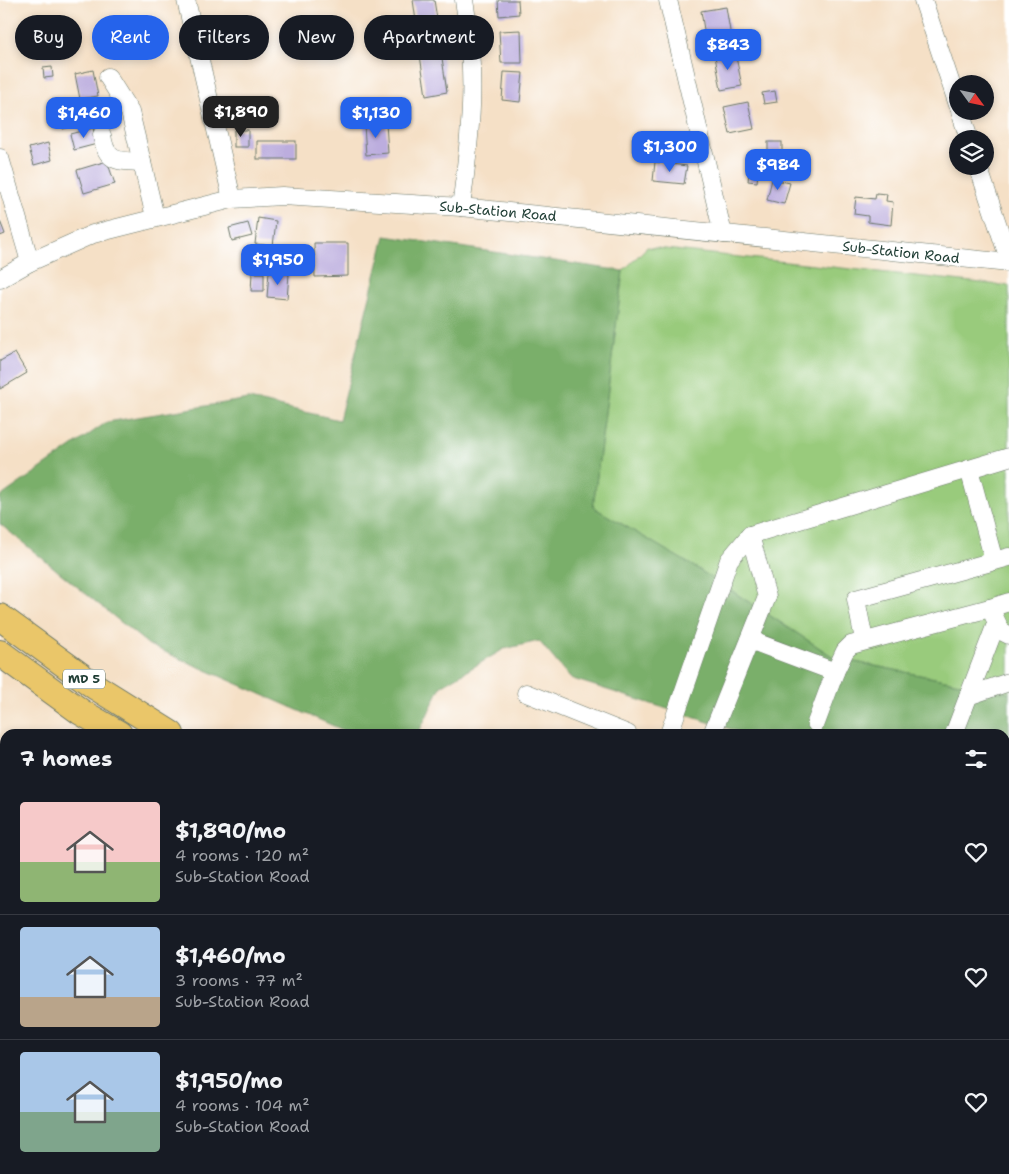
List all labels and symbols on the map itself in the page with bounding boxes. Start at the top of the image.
pin: $843 [698,28,758,71]
north arrow [949,75,994,120]
pin: $1,460 [43,96,125,139]
pin: $1,890 [200,96,282,138]
pin: $1,130 [335,96,417,139]
pin: $1,300 [629,130,711,173]
pin: $984 [748,148,808,191]
street label: Sub-Station Road [439,197,558,225]
street label: Sub-Station Road [842,237,961,267]
pin: $1,950 [237,244,319,286]
road number: MD 5 [63,670,105,689]

